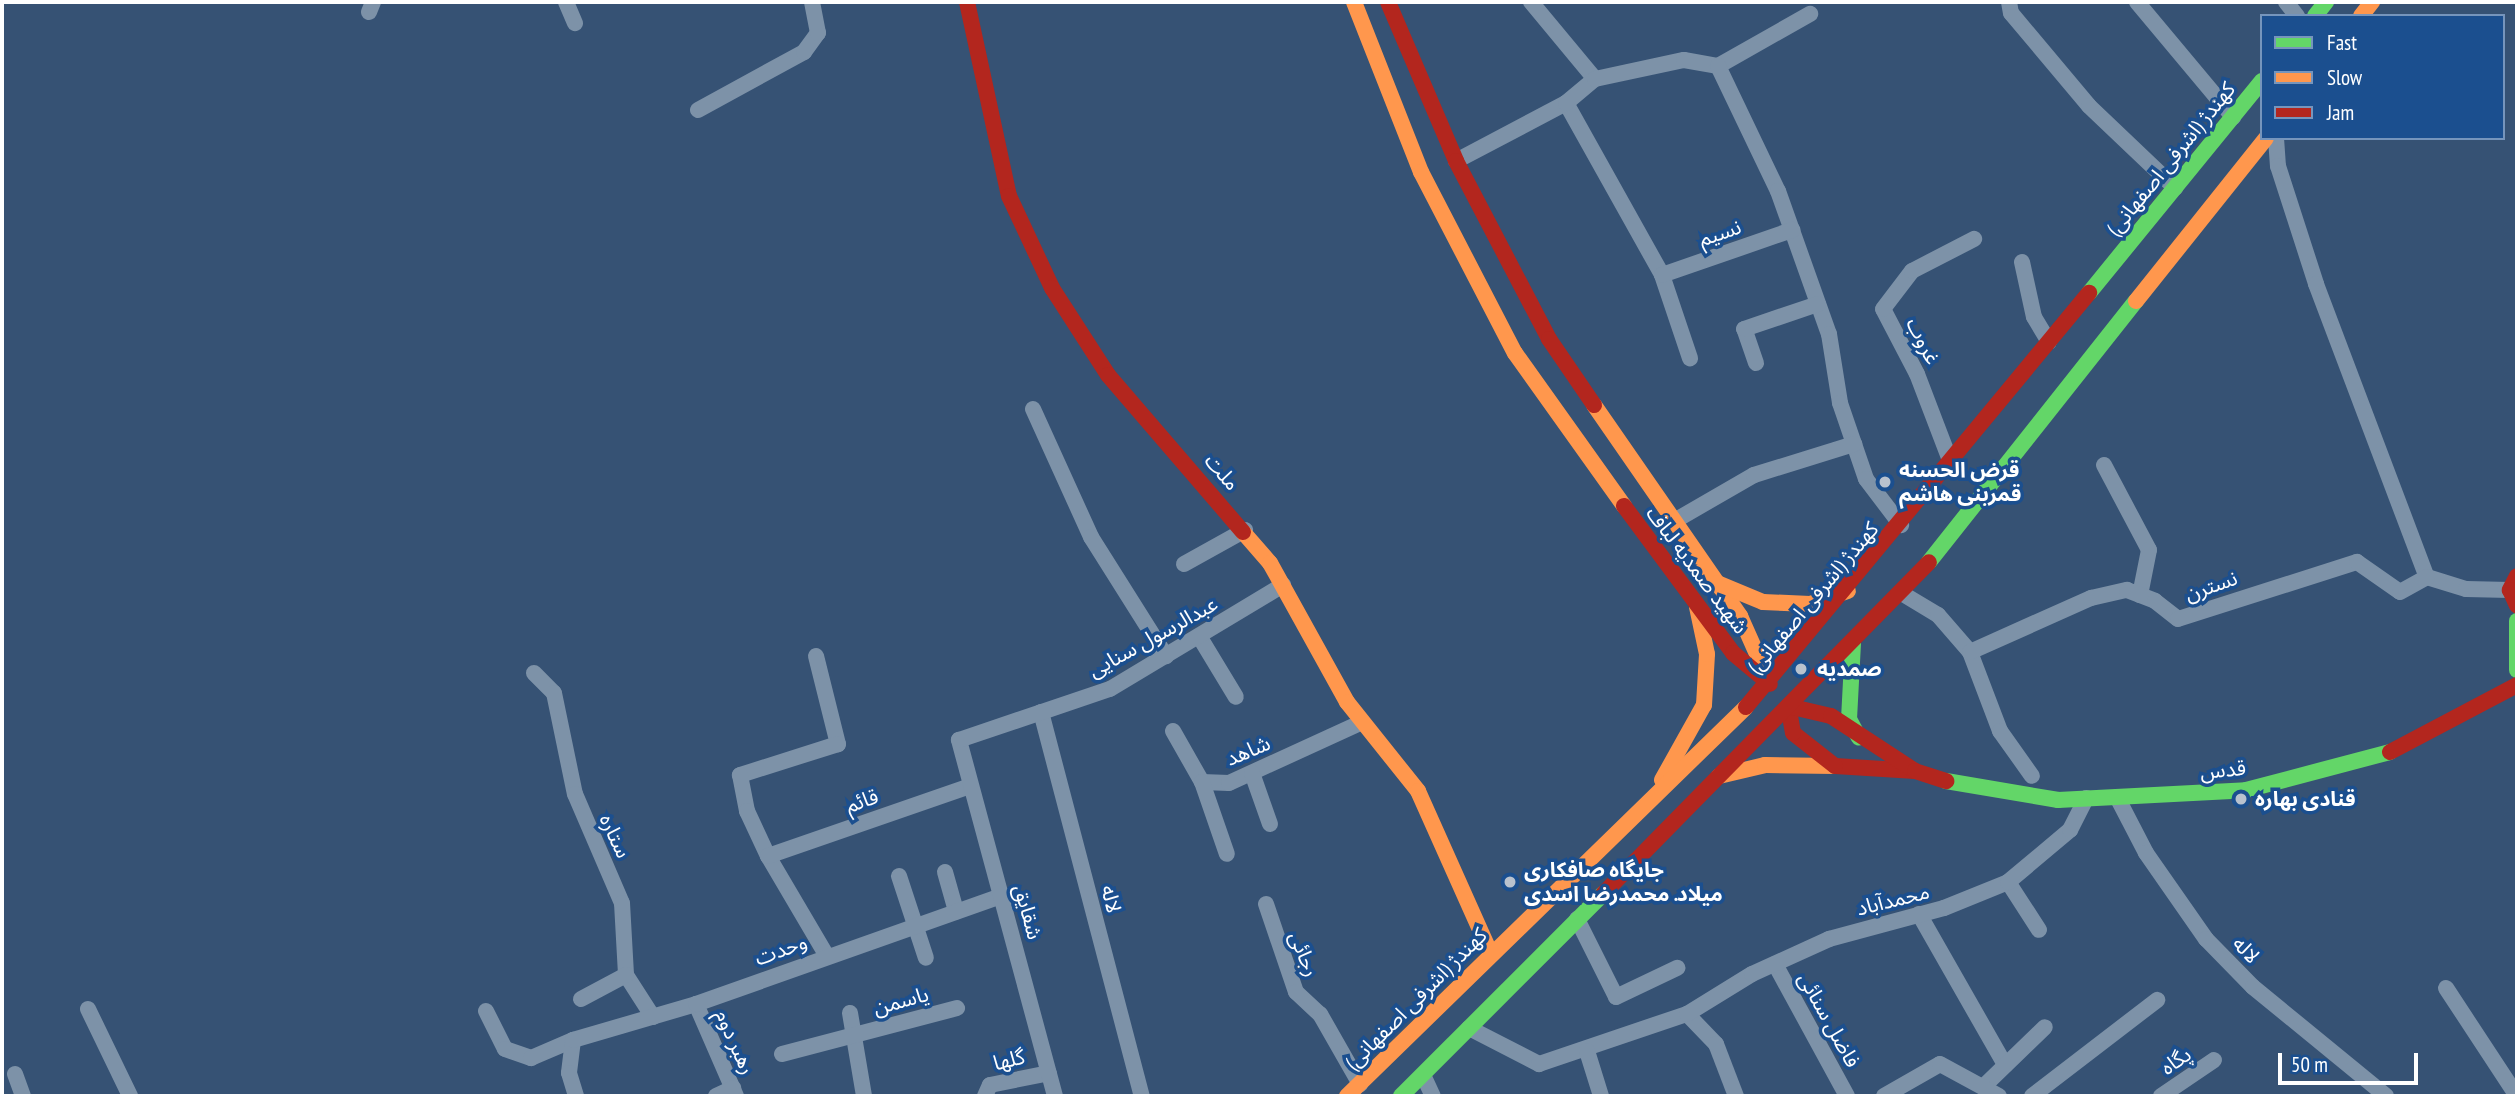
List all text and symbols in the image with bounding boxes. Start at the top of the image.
legend [2260,14,2505,140]
text: Fast [2327,29,2357,56]
text: Slow [2327,64,2362,91]
street label: کهندژ (اشرفی اصفهانی) [2101,77,2241,241]
text: Jam [2327,99,2354,126]
street label: نسیم [1696,214,1744,252]
street label: غروب [1901,313,1945,369]
street label: ملت [1199,449,1245,495]
place label: قرض الحسنه قمربنی هاشم [1899,457,2021,507]
marker: قرض الحسنه قمربنی هاشم [1877,474,1893,490]
street label: شهید صمدیه لباف [1641,501,1753,639]
street label: کهندژ (اشرفی اصفهانی) [1742,517,1884,679]
street label: نسترن [2181,565,2241,607]
street label: عبدالرسول سنایی [1084,591,1222,683]
place label: صمدیه [1817,656,1882,682]
marker: صمدیه [1791,659,1811,679]
street label: شاهد [1222,730,1274,772]
street label: قدس [2199,755,2247,785]
street label: قائم [842,784,882,818]
place label: قنادی بهاره [2255,786,2356,812]
marker: قنادی بهاره [2233,791,2249,807]
street label: ستاره [594,810,636,862]
place label: جایگاه صافکاری میلاد. محمدرضا اسدی [1524,857,1724,907]
marker: جایگاه صافکاری میلاد. محمدرضا اسدی [1502,874,1518,890]
street label: محمدآباد [1854,879,1932,921]
street label: شقایق [1009,882,1047,942]
street label: لاله [1095,882,1127,916]
street label: کهندژ (اشرفی اصفهانی) [1340,923,1492,1075]
street label: رجائی [1284,928,1324,980]
street label: وحدت [751,929,811,971]
street label: لاله [2227,931,2265,969]
street label: فاضل سنائی [1792,968,1866,1072]
street label: یاسمن [871,982,931,1020]
street label: رهبر دوم [710,1006,760,1078]
scale bar [2281,1038,2421,1082]
street label: پگاه [2156,1042,2196,1080]
street label: گلها [991,1044,1027,1076]
text: 50 m [2291,1051,2328,1078]

